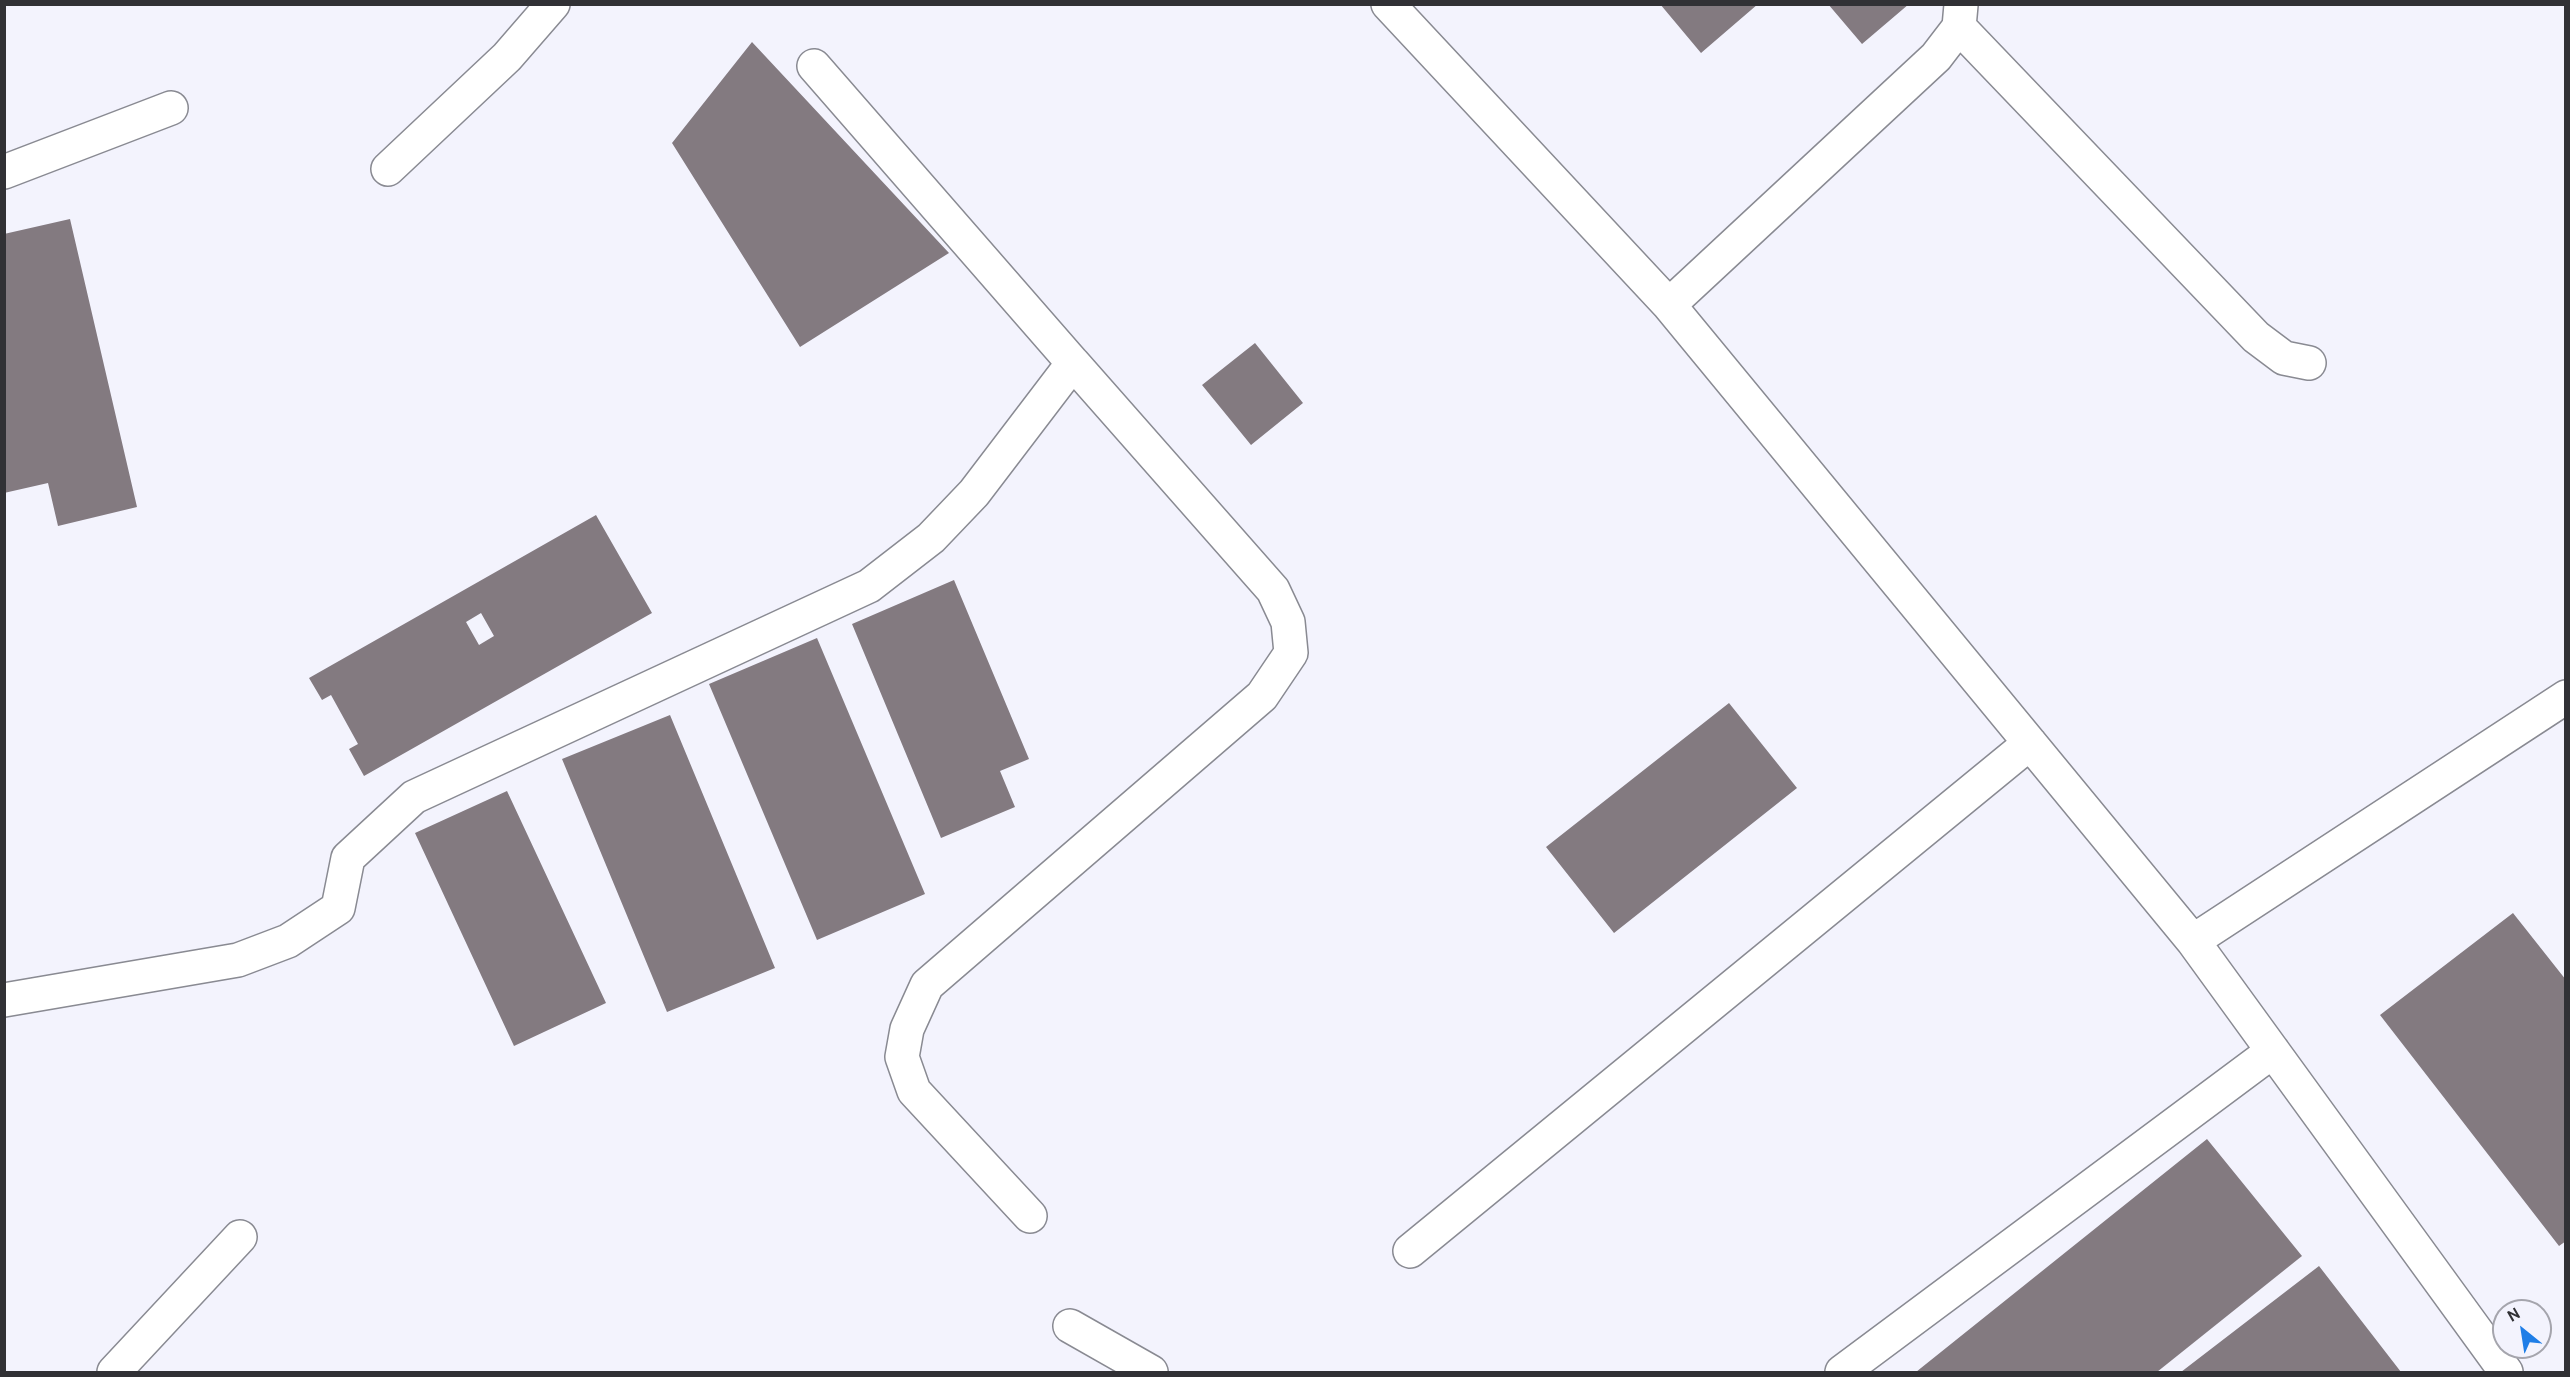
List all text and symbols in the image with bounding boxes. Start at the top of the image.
north arrow [2492,1299,2552,1359]
text: N [2504,1304,2523,1326]

